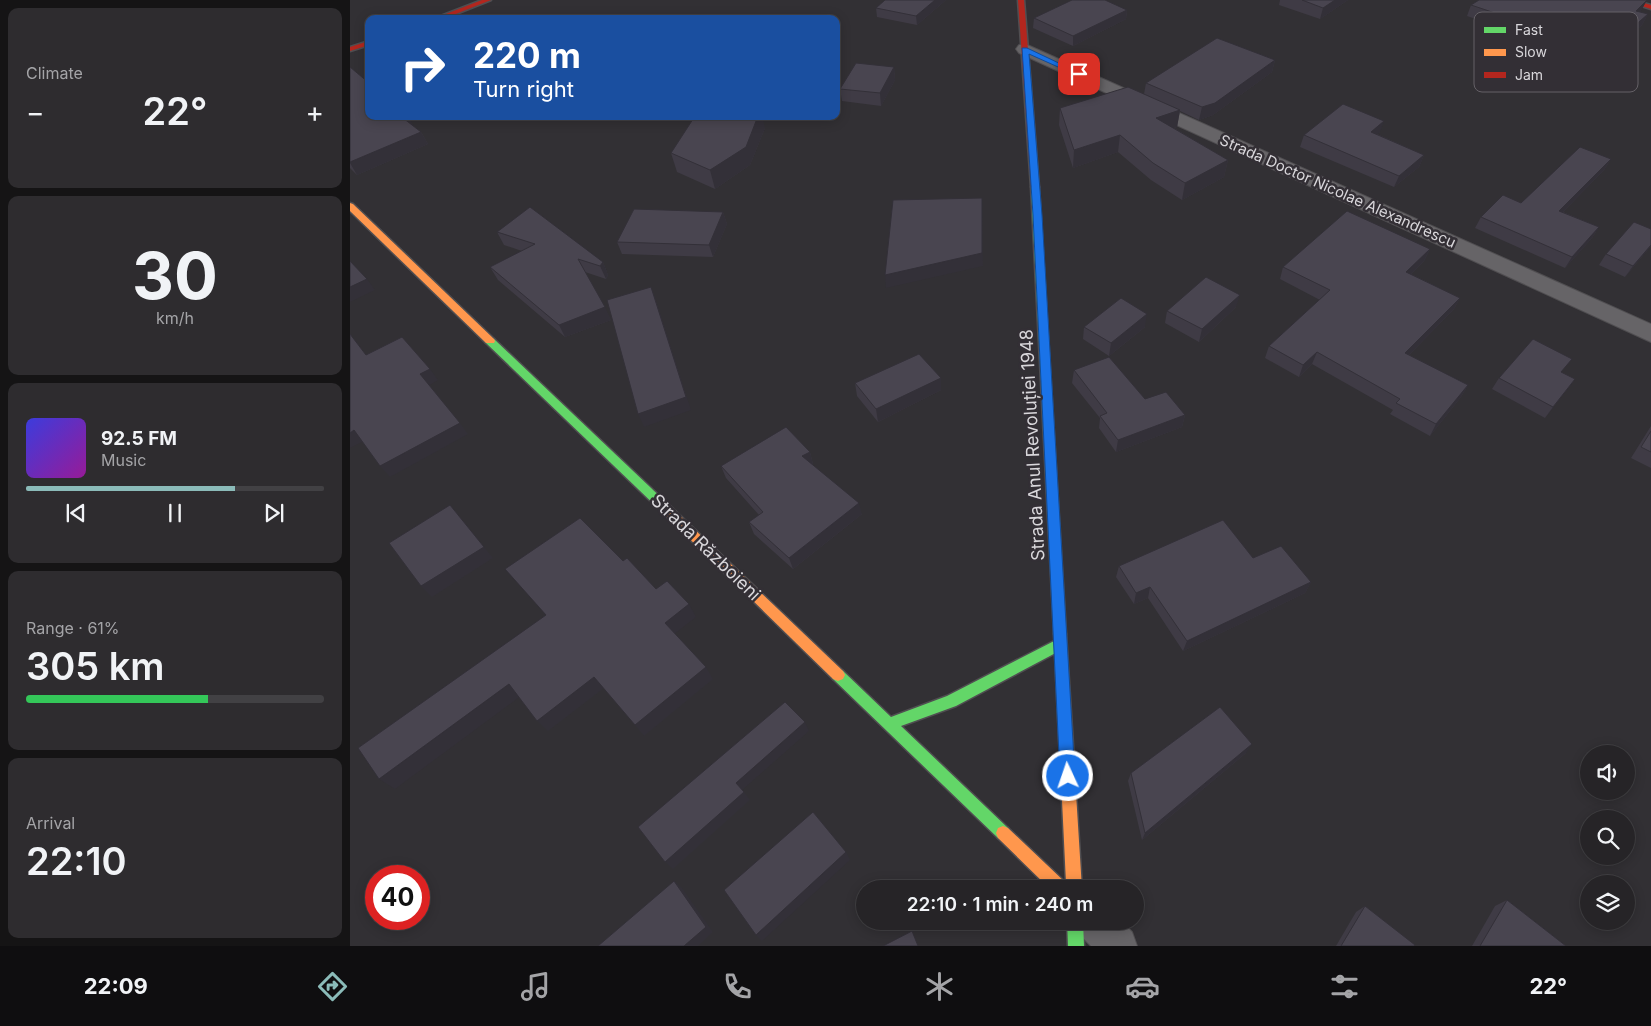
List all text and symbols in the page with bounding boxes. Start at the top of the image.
legend [1474,12,1638,92]
text: Fast [1515,21,1543,38]
text: 220 m [473,34,581,76]
icon: right [390,35,455,100]
text: Slow [1515,43,1547,60]
pin [1058,53,1100,95]
icon: arrive [1065,60,1093,88]
text: Climate [26,63,83,83]
text: Jam [1515,66,1543,83]
text: Turn right [473,76,574,102]
text: 22° [143,88,207,134]
text: − [26,95,45,129]
text: + [305,95,324,129]
street label: Strada Doctor Nicolae Alexandrescu [1217,130,1459,252]
text: 30 [132,236,218,315]
text: km/h [156,308,194,328]
street label: Strada Anul Revoluției 1948 [1015,329,1050,561]
text: 92.5 FM [101,427,177,450]
text: Music [101,450,146,470]
street label: Strada Războieni [647,490,765,604]
icon: previous [62,499,90,527]
icon: pause [161,499,189,527]
icon: next [260,499,288,527]
text: Range · 61% [26,618,120,638]
text: 305 km [26,643,165,689]
map controls [1580,745,1635,930]
button: sound [1580,745,1635,800]
position arrow [1041,749,1093,801]
button: search [1580,810,1635,865]
text: Arrival [26,813,75,833]
text: 22:10 [26,838,127,884]
speed limit sign: 40 [365,865,430,930]
button: layers [1580,875,1635,930]
text: 22:10 · 1 min · 240 m [907,893,1093,916]
icon: directions [315,969,350,1004]
icon: music [518,969,553,1004]
icon: phone [720,969,755,1004]
icon: climate [922,969,957,1004]
icon: car [1125,969,1160,1004]
icon: filters [1327,969,1362,1004]
text: 22:09 [84,973,148,999]
text: 22° [1529,973,1567,999]

